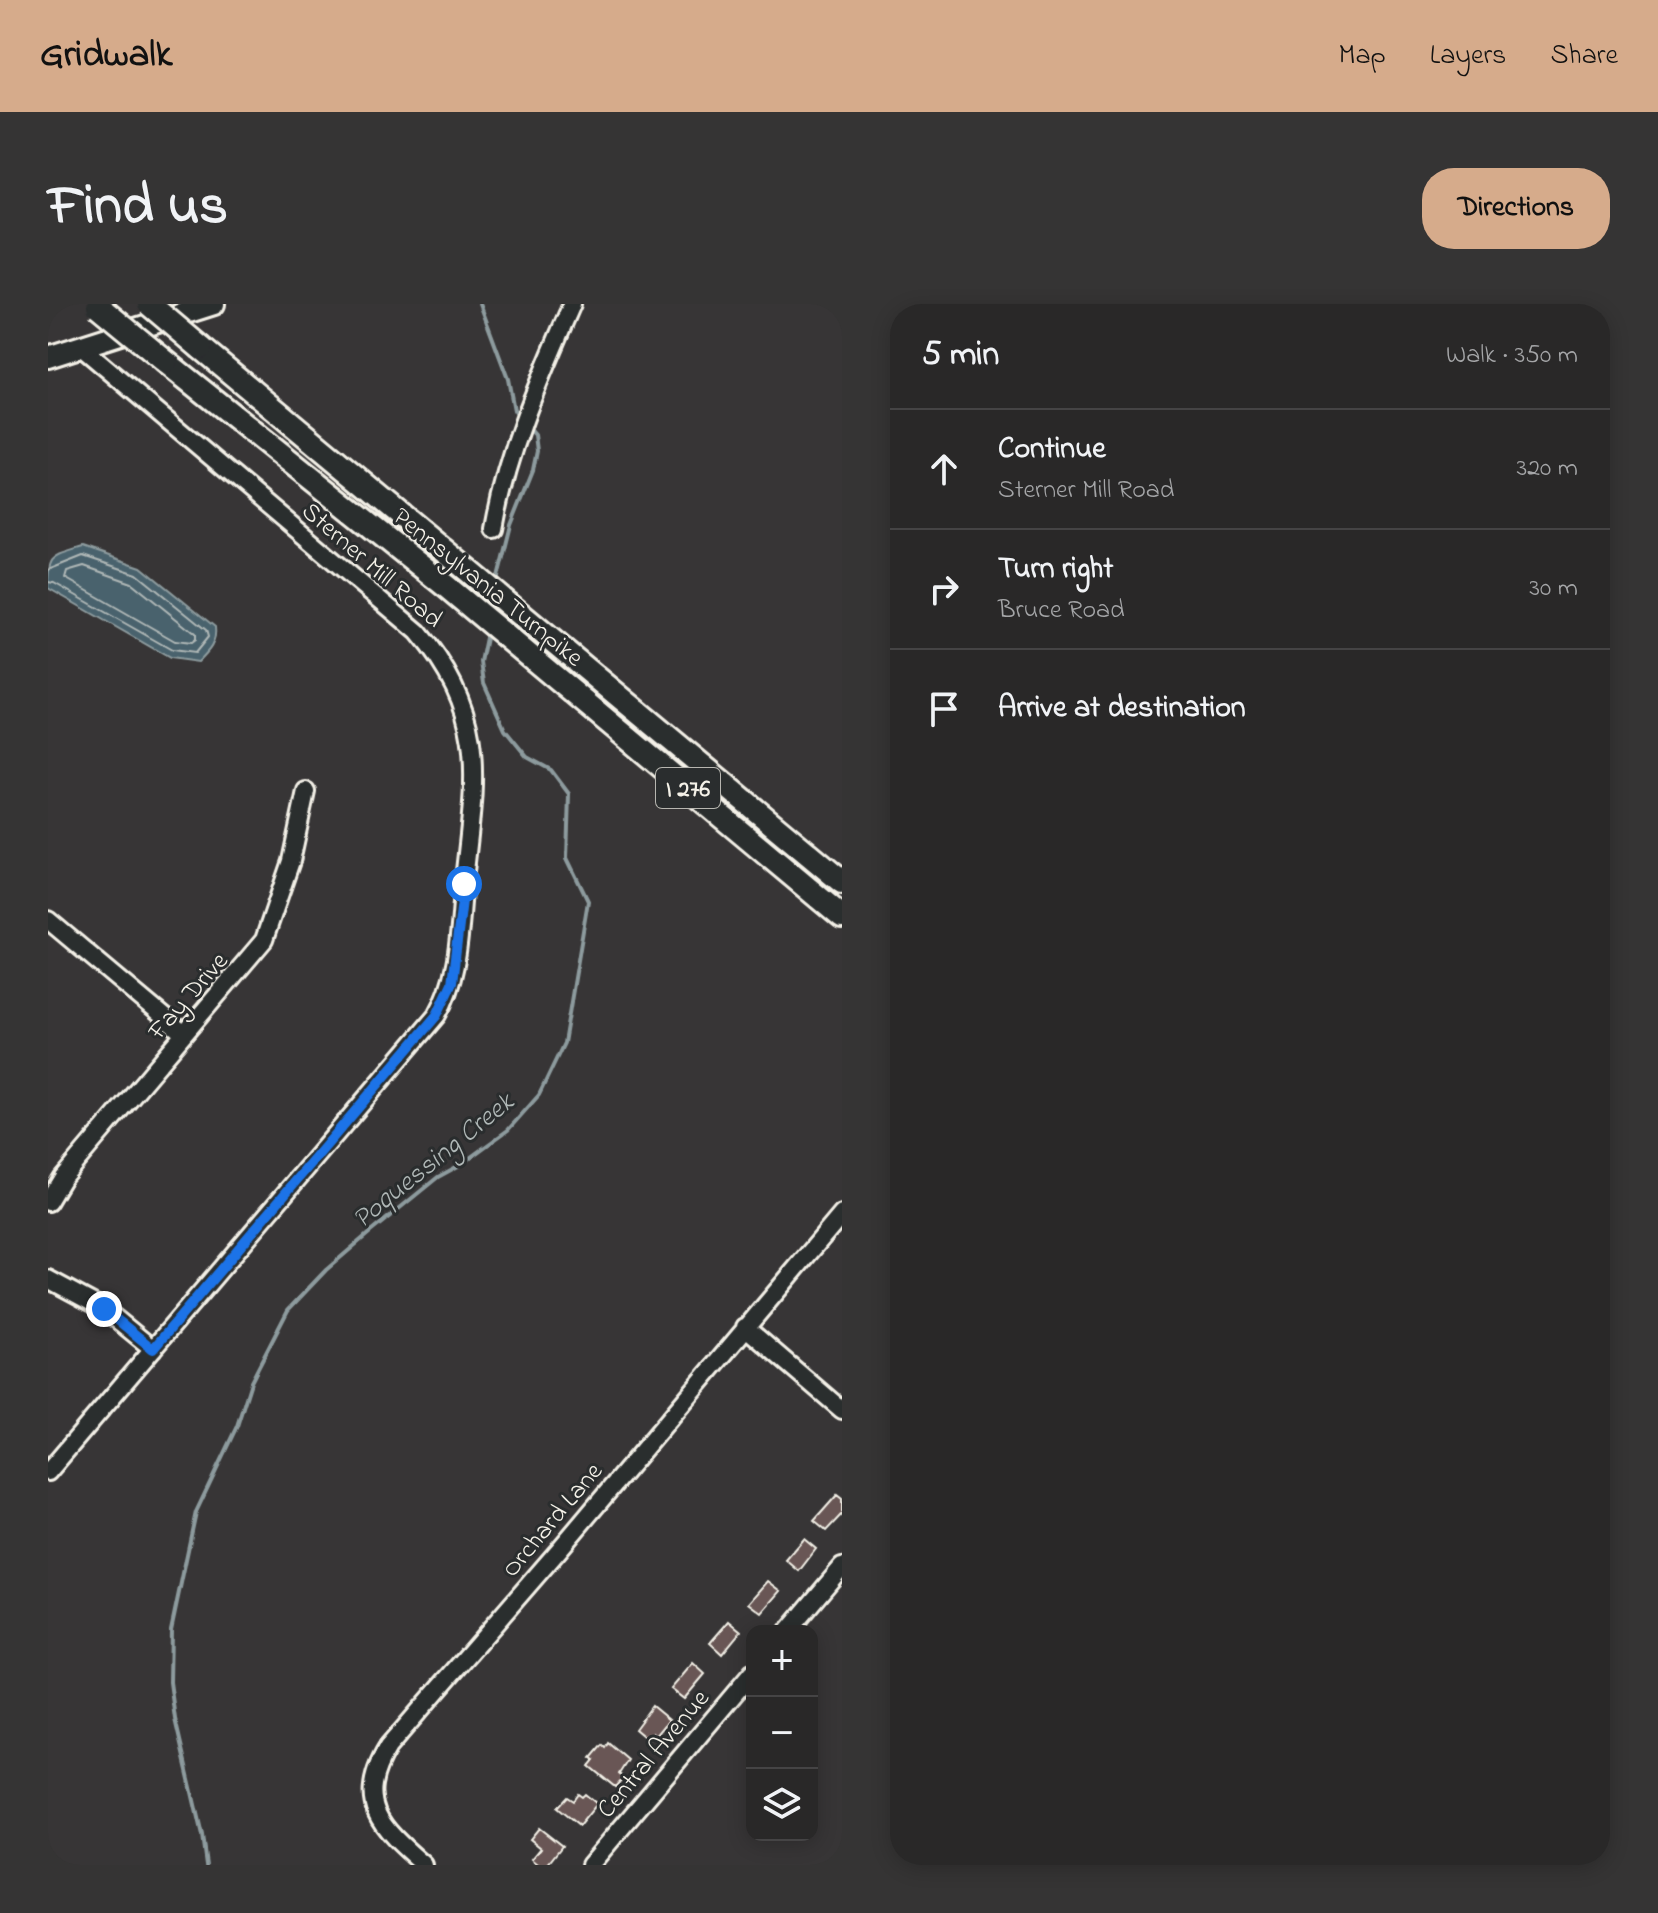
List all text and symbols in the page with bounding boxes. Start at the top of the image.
text: Gridwalk [40,28,172,84]
text: Map [1338,36,1386,77]
text: Layers [1430,36,1506,77]
text: Share [1550,36,1618,77]
text: Find us [48,168,228,249]
button: Directions [1422,168,1610,249]
text: 5 min [922,331,999,381]
text: Walk · 350 m [1446,337,1578,375]
text: Continue [998,428,1106,472]
icon: ahead [922,447,966,491]
text: 320 m [1516,450,1578,488]
text: Sterner Mill Road [998,472,1174,510]
street label: Sterner Mill Road [292,494,450,639]
street label: Pennsylvania Turnpike [384,499,591,678]
text: Turn right [998,548,1113,592]
icon: right [922,567,966,611]
text: 30 m [1529,570,1578,608]
text: Bruce Road [998,592,1125,630]
icon: arrive [922,687,966,731]
text: Arrive at destination [998,687,1246,731]
road number: I 276 [656,768,720,808]
route start [446,866,482,902]
street label: Fay Drive [139,944,239,1050]
water label: Poquessing Creek [345,1083,525,1240]
route end [86,1291,122,1327]
street label: Orchard Lane [494,1455,613,1587]
map controls [746,1625,818,1841]
button: + [746,1625,818,1697]
street label: Central Avenue [589,1682,720,1828]
button: − [746,1697,818,1769]
button: layers [746,1769,818,1841]

